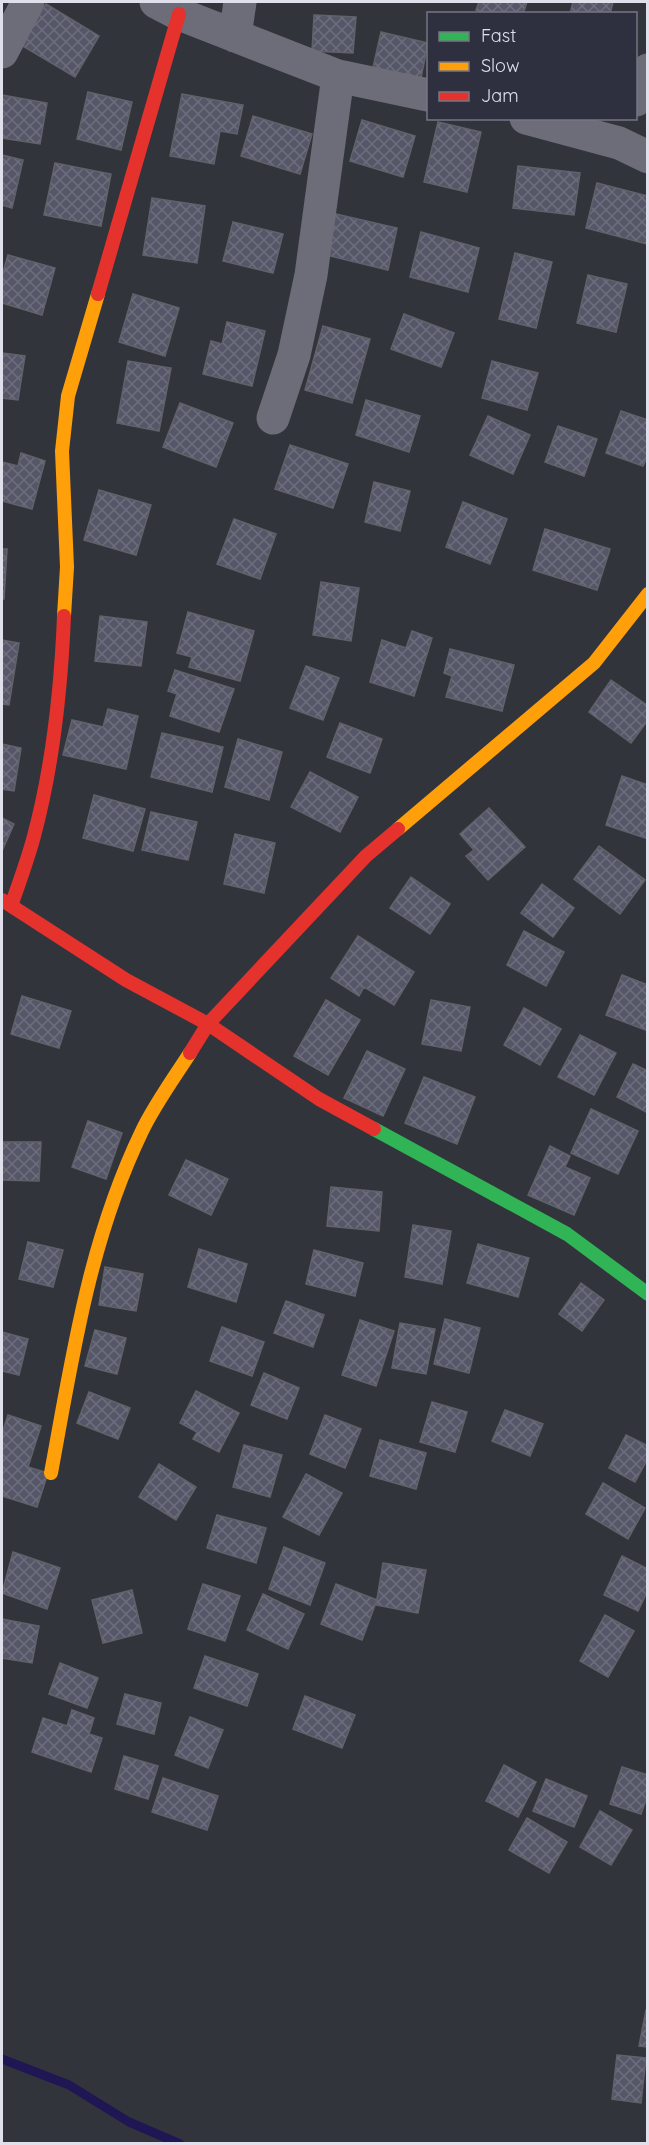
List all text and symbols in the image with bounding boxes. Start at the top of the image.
legend [427,12,637,120]
text: Fast [481,24,516,47]
text: Slow [481,54,519,77]
text: Jam [481,84,519,107]

